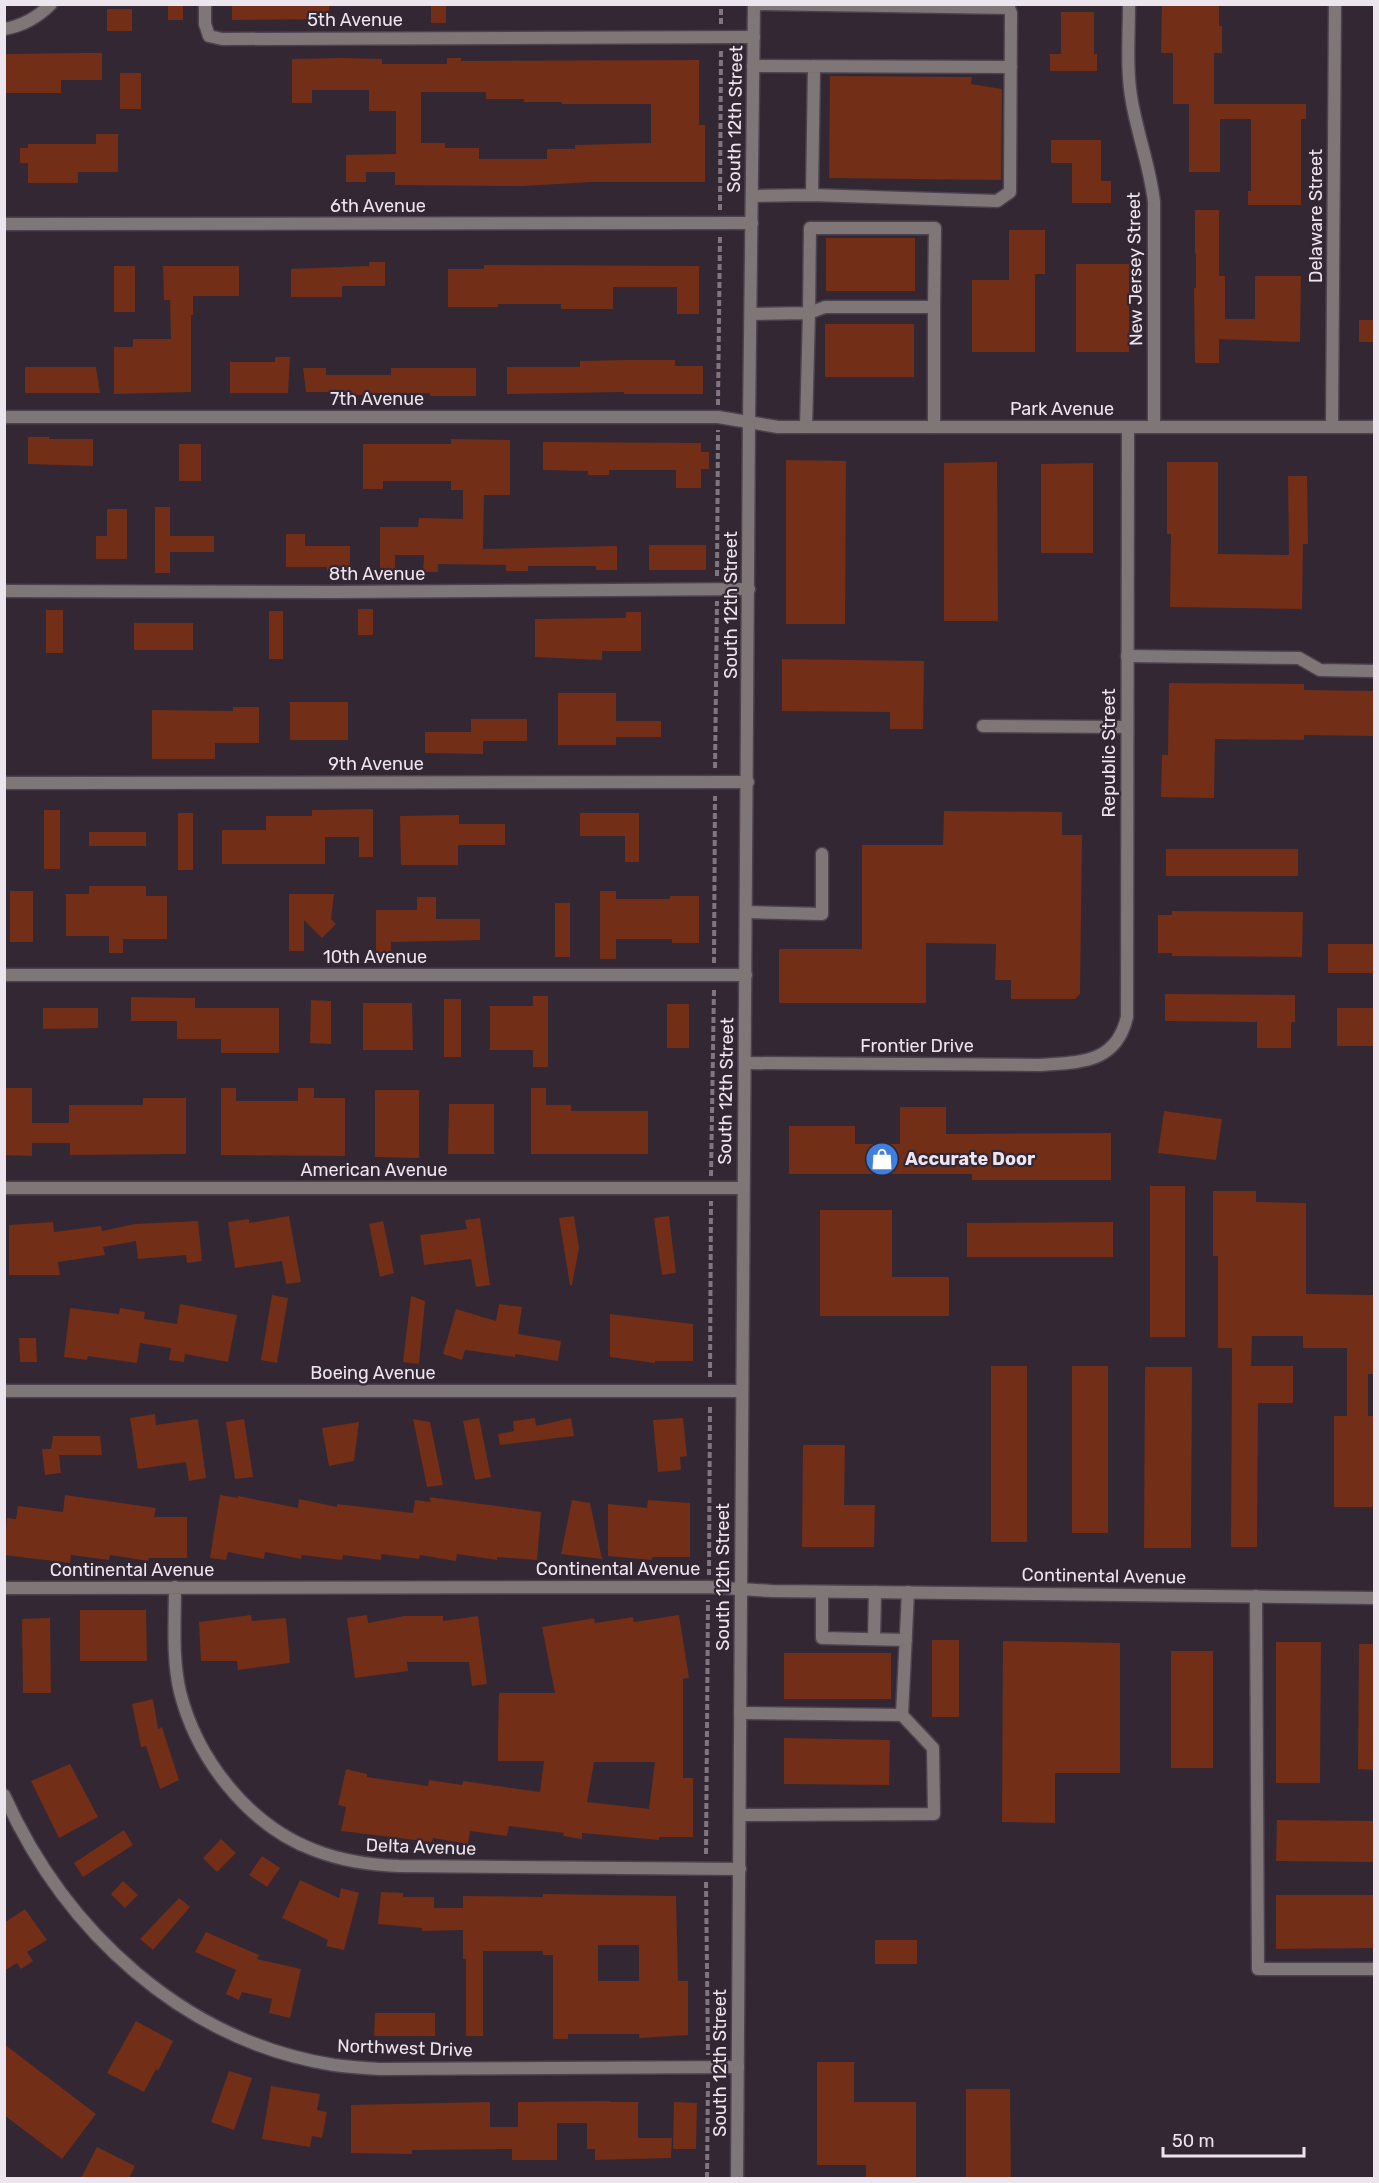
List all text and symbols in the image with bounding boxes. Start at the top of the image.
street label: 5th Avenue [307,9,403,31]
street label: South 12th Street [723,45,747,193]
street label: Delaware Street [1305,149,1327,283]
street label: New Jersey Street [1123,192,1147,346]
street label: 6th Avenue [330,195,426,217]
street label: 7th Avenue [330,388,424,410]
street label: Park Avenue [1010,398,1114,420]
street label: South 12th Street [720,531,742,679]
street label: 8th Avenue [329,563,425,585]
street label: Republic Street [1098,688,1120,818]
street label: 9th Avenue [328,753,424,775]
street label: 10th Avenue [323,946,427,968]
street label: South 12th Street [714,1017,738,1165]
street label: Frontier Drive [860,1035,974,1057]
shop icon: Accurate Door [864,1141,900,1177]
place label: Accurate Door [905,1148,1035,1170]
street label: American Avenue [300,1159,448,1181]
street label: Boeing Avenue [310,1362,436,1384]
street label: South 12th Street [712,1503,734,1651]
street label: Continental Avenue [536,1558,700,1580]
street label: Continental Avenue [50,1559,214,1581]
street label: Continental Avenue [1022,1564,1186,1588]
street label: Delta Avenue [365,1834,477,1860]
street label: South 12th Street [709,1989,731,2137]
street label: Northwest Drive [337,2035,473,2061]
scale bar [1163,2120,1304,2158]
text: 50 m [1172,2130,1215,2152]

